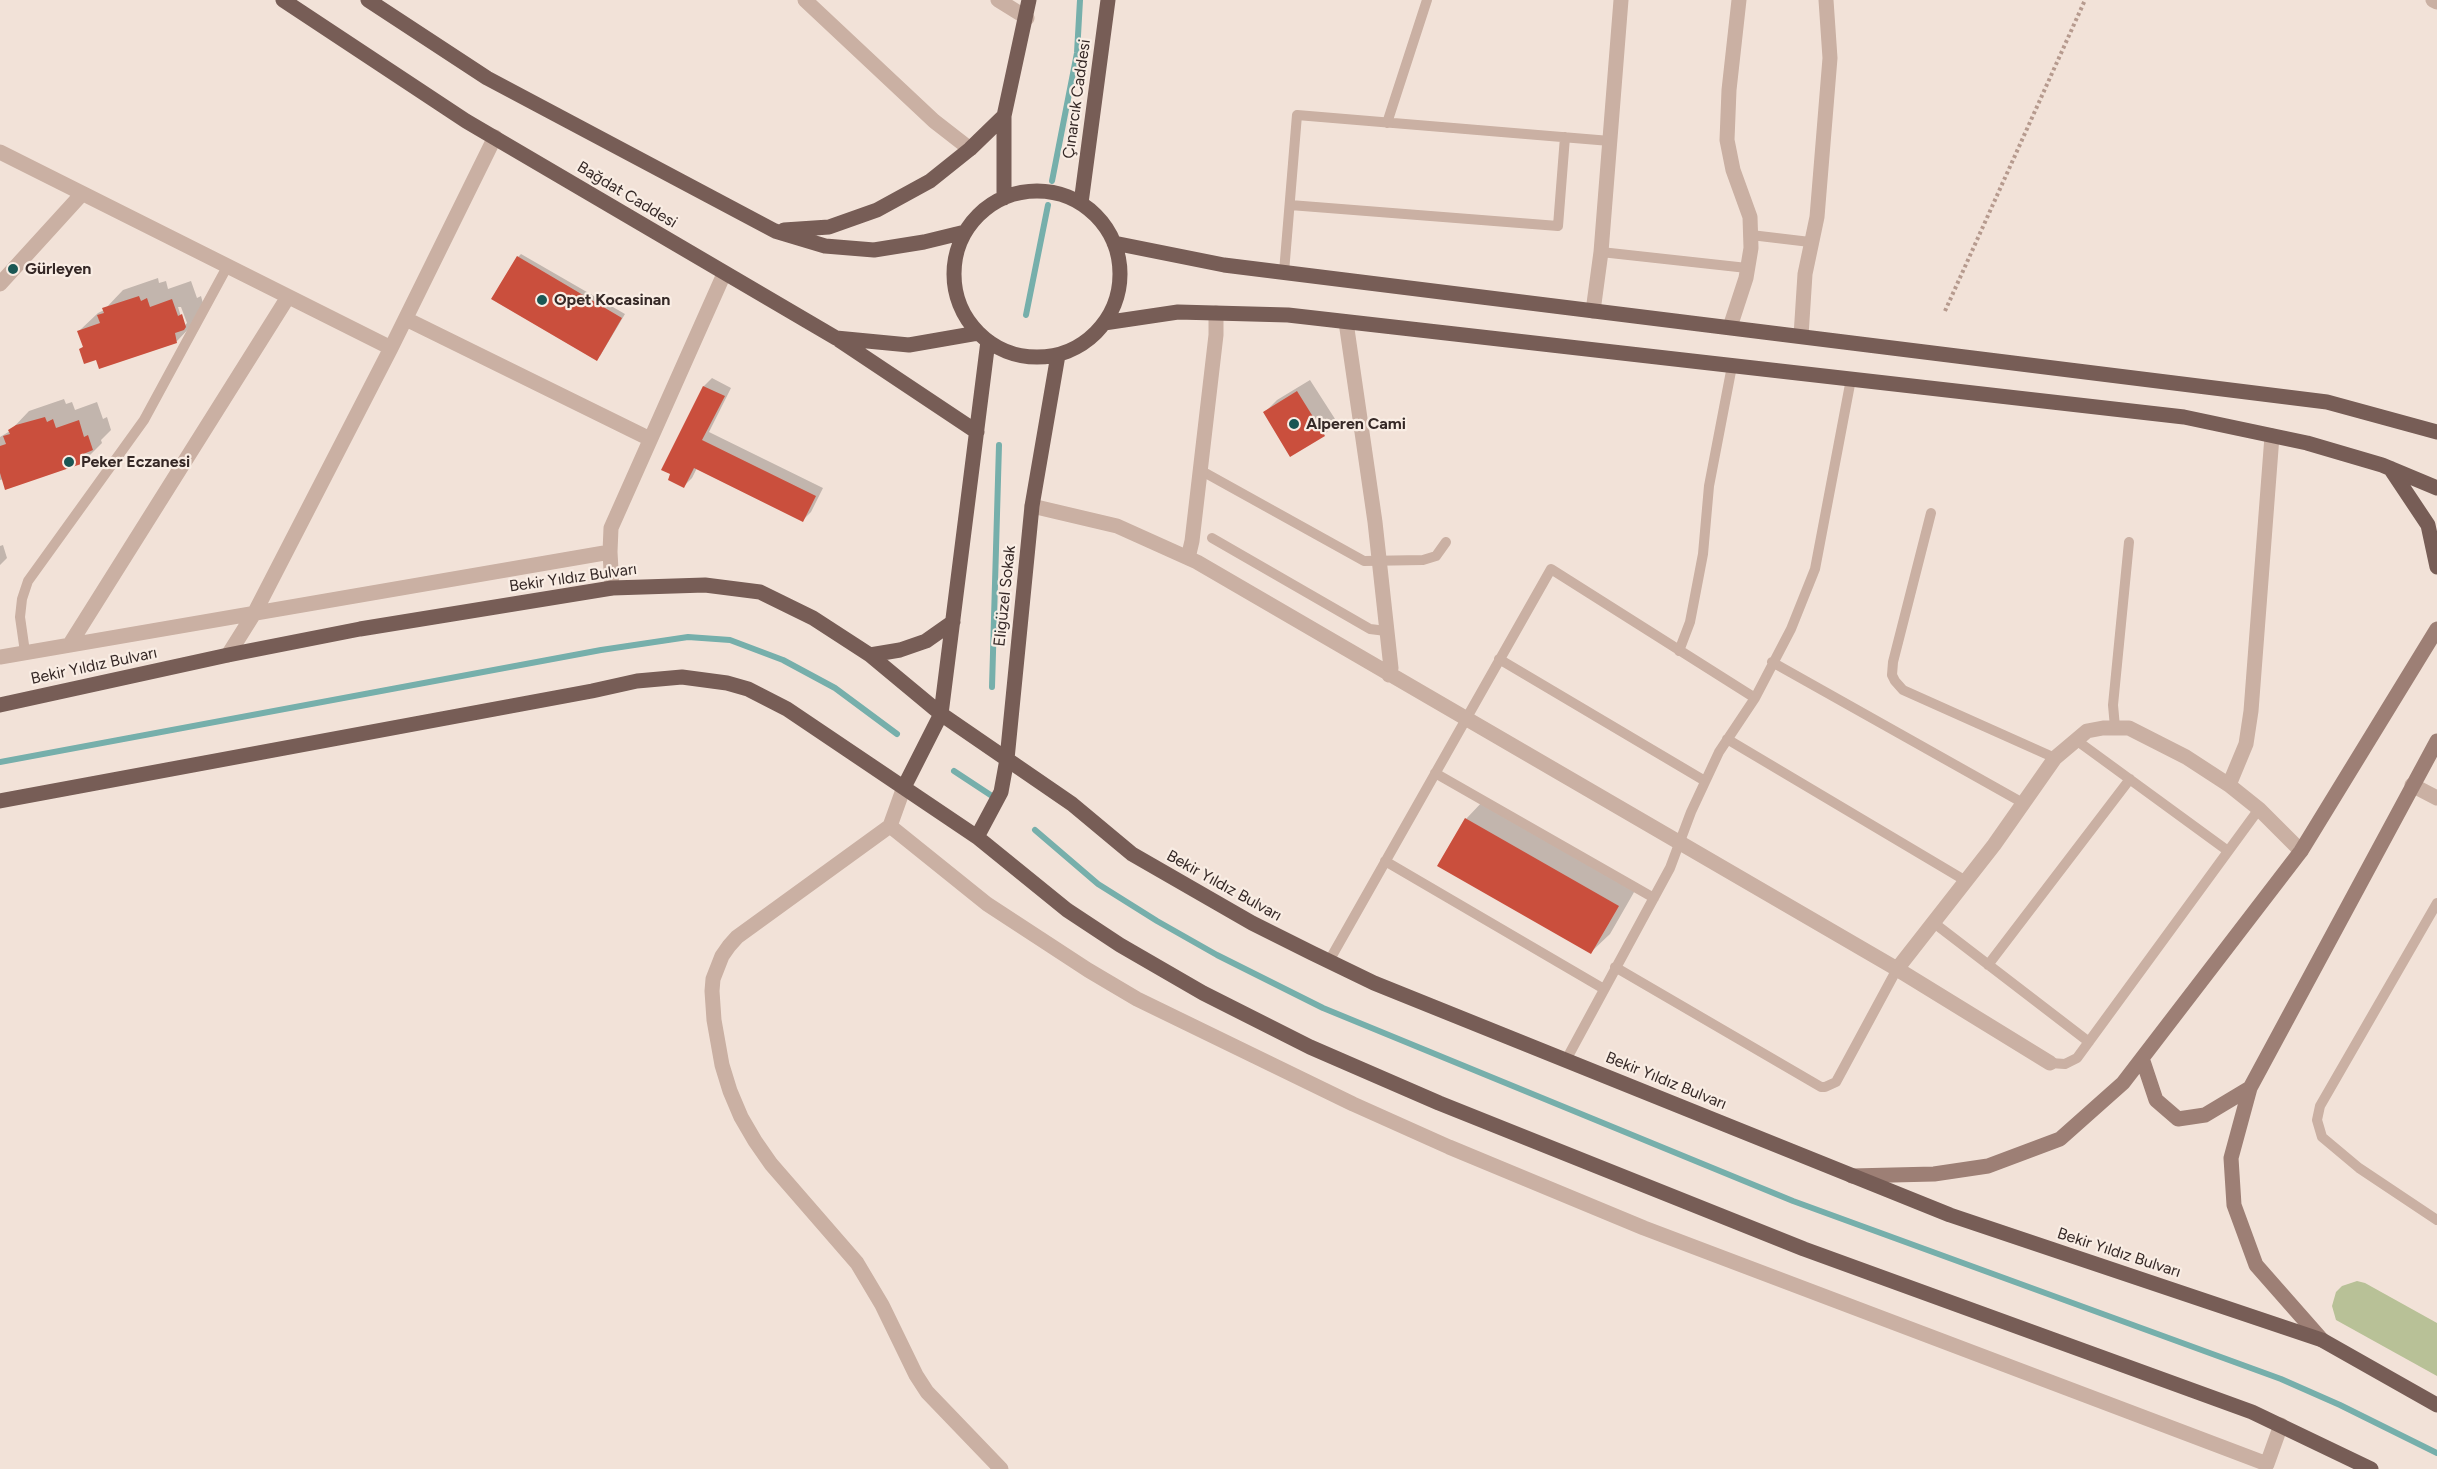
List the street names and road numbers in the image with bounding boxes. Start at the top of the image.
street label: Çınarcık Caddesi [1059,38,1095,160]
street label: Bağdat Caddesi [574,158,680,232]
street label: Eligüzel Sokak [990,544,1020,648]
street label: Bekir Yıldız Bulvarı [508,560,638,596]
street label: Bekir Yıldız Bulvarı [29,643,159,689]
street label: Bekir Yıldız Bulvarı [1163,846,1285,926]
street label: Bekir Yıldız Bulvarı [1603,1048,1729,1114]
street label: Bekir Yıldız Bulvarı [2055,1224,2183,1282]

